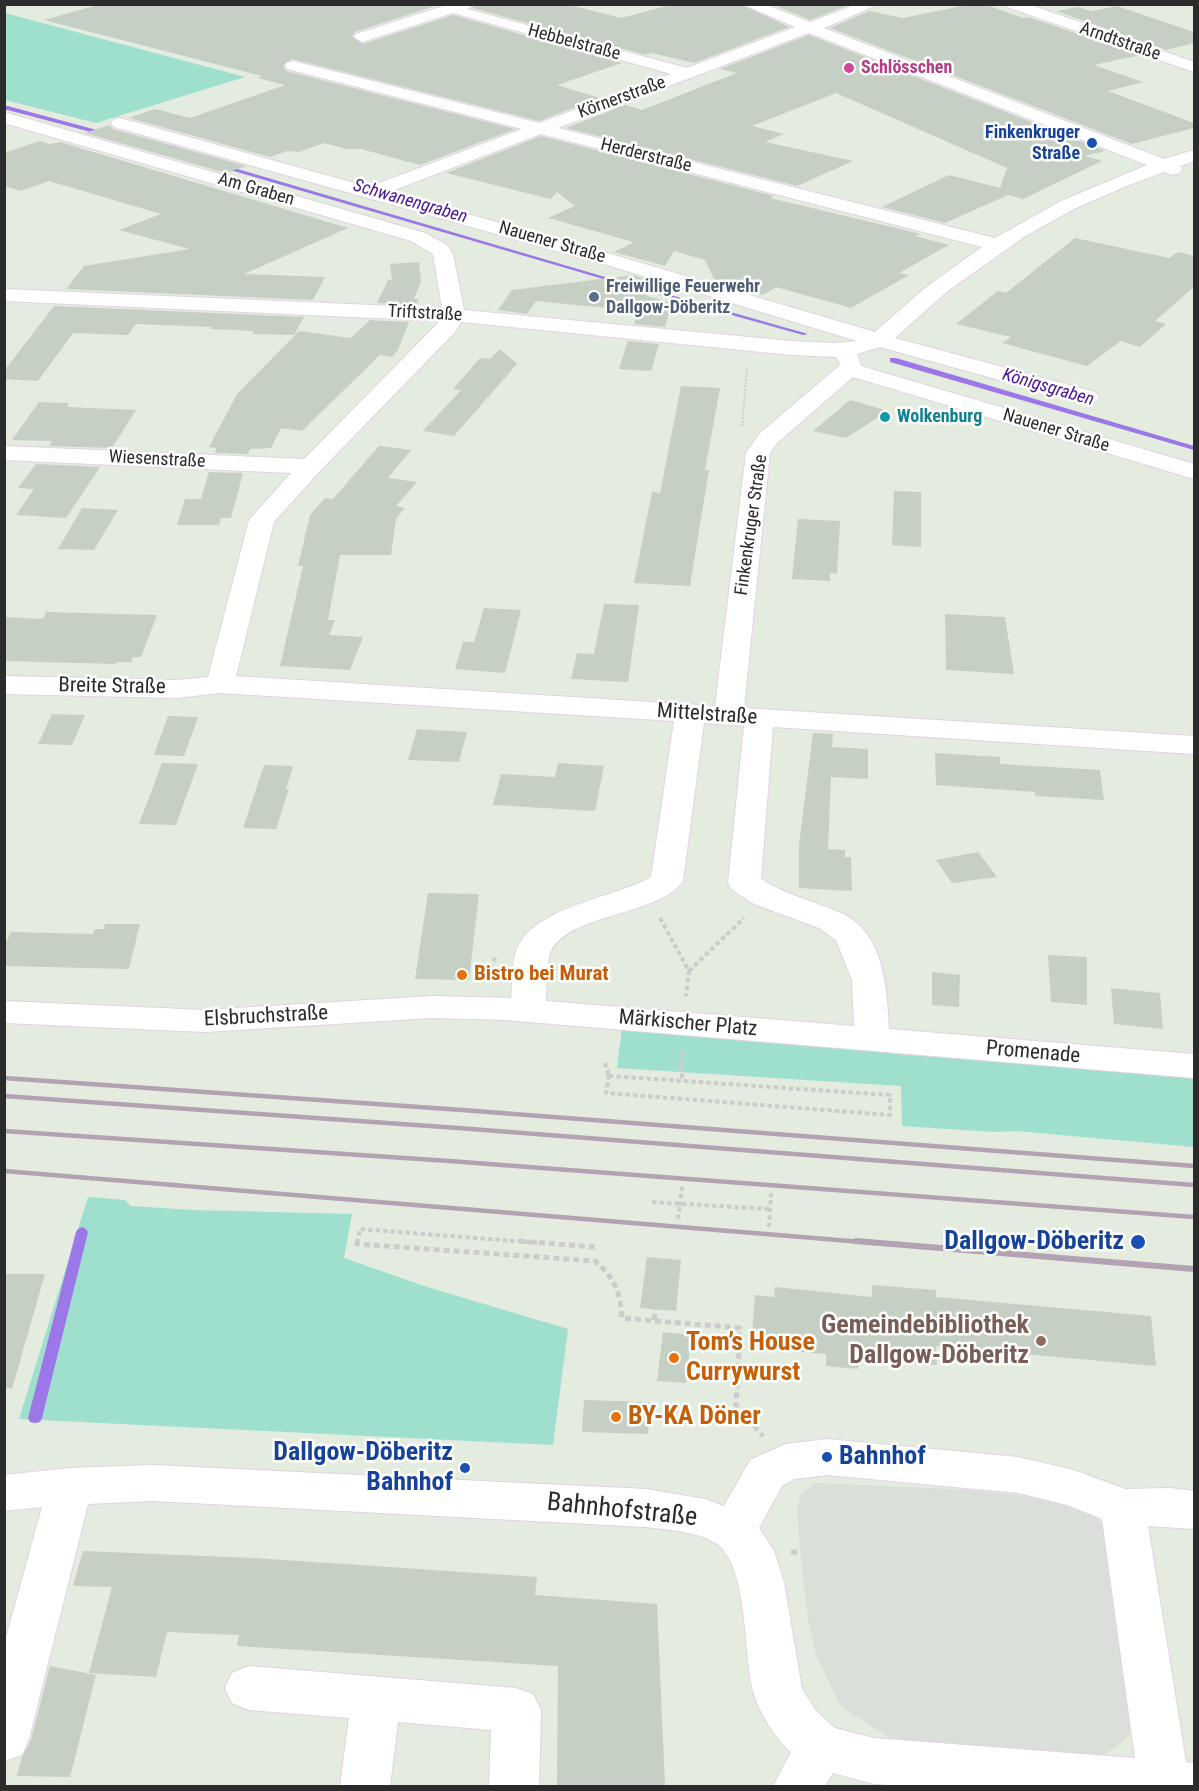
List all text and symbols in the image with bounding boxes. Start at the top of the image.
street label: Arndtstraße [1077,18,1163,66]
street label: Hebbelstraße [525,20,623,66]
place label: Schlösschen [861,57,952,79]
marker: Schlösschen [842,61,856,75]
street label: Körnerstraße [575,72,669,124]
place label: Finkenkruger Straße [985,122,1080,164]
street label: Herderstraße [598,134,694,178]
marker: Finkenkruger Straße [1085,136,1099,150]
street label: Am Graben [215,169,297,211]
water label: Schwanengraben [351,175,469,229]
street label: Nauener Straße [496,217,608,269]
place label: Freiwillige Feuerwehr Dallgow-Döberitz [606,276,760,318]
marker: Freiwillige Feuerwehr Dallgow-Döberitz [587,290,601,304]
street label: Triftstraße [387,301,463,327]
water label: Königsgraben [1000,365,1096,411]
street label: Nauener Straße [1000,405,1112,457]
place label: Wolkenburg [897,406,982,428]
marker: Wolkenburg [878,410,892,424]
street label: Wiesenstraße [108,447,206,473]
street label: Finkenkruger Straße [731,453,773,597]
street label: Breite Straße [58,673,166,701]
street label: Mittelstraße [656,699,758,731]
place label: Bistro bei Murat [474,962,609,988]
marker: Bistro bei Murat [455,968,469,982]
street label: Elsbruchstraße [203,1001,329,1033]
street label: Märkischer Platz [618,1005,758,1043]
street label: Promenade [985,1036,1081,1070]
place label: Dallgow-Döberitz [944,1226,1124,1258]
marker: Dallgow-Döberitz [1129,1233,1147,1251]
place label: Gemeindebibliothek Dallgow-Döberitz [821,1310,1029,1372]
place label: Tom’s House Currywurst [686,1327,815,1388]
marker: Gemeindebibliothek Dallgow-Döberitz [1034,1334,1048,1348]
marker: Tom’s House Currywurst [667,1351,681,1365]
place label: BY-KA Döner [628,1401,761,1433]
marker: BY-KA Döner [609,1410,623,1424]
place label: Dallgow-Döberitz Bahnhof [273,1437,453,1498]
place label: Bahnhof [839,1441,926,1473]
marker: Bahnhof [820,1450,834,1464]
marker: Dallgow-Döberitz Bahnhof [458,1461,472,1475]
street label: Bahnhofstraße [545,1488,699,1534]

